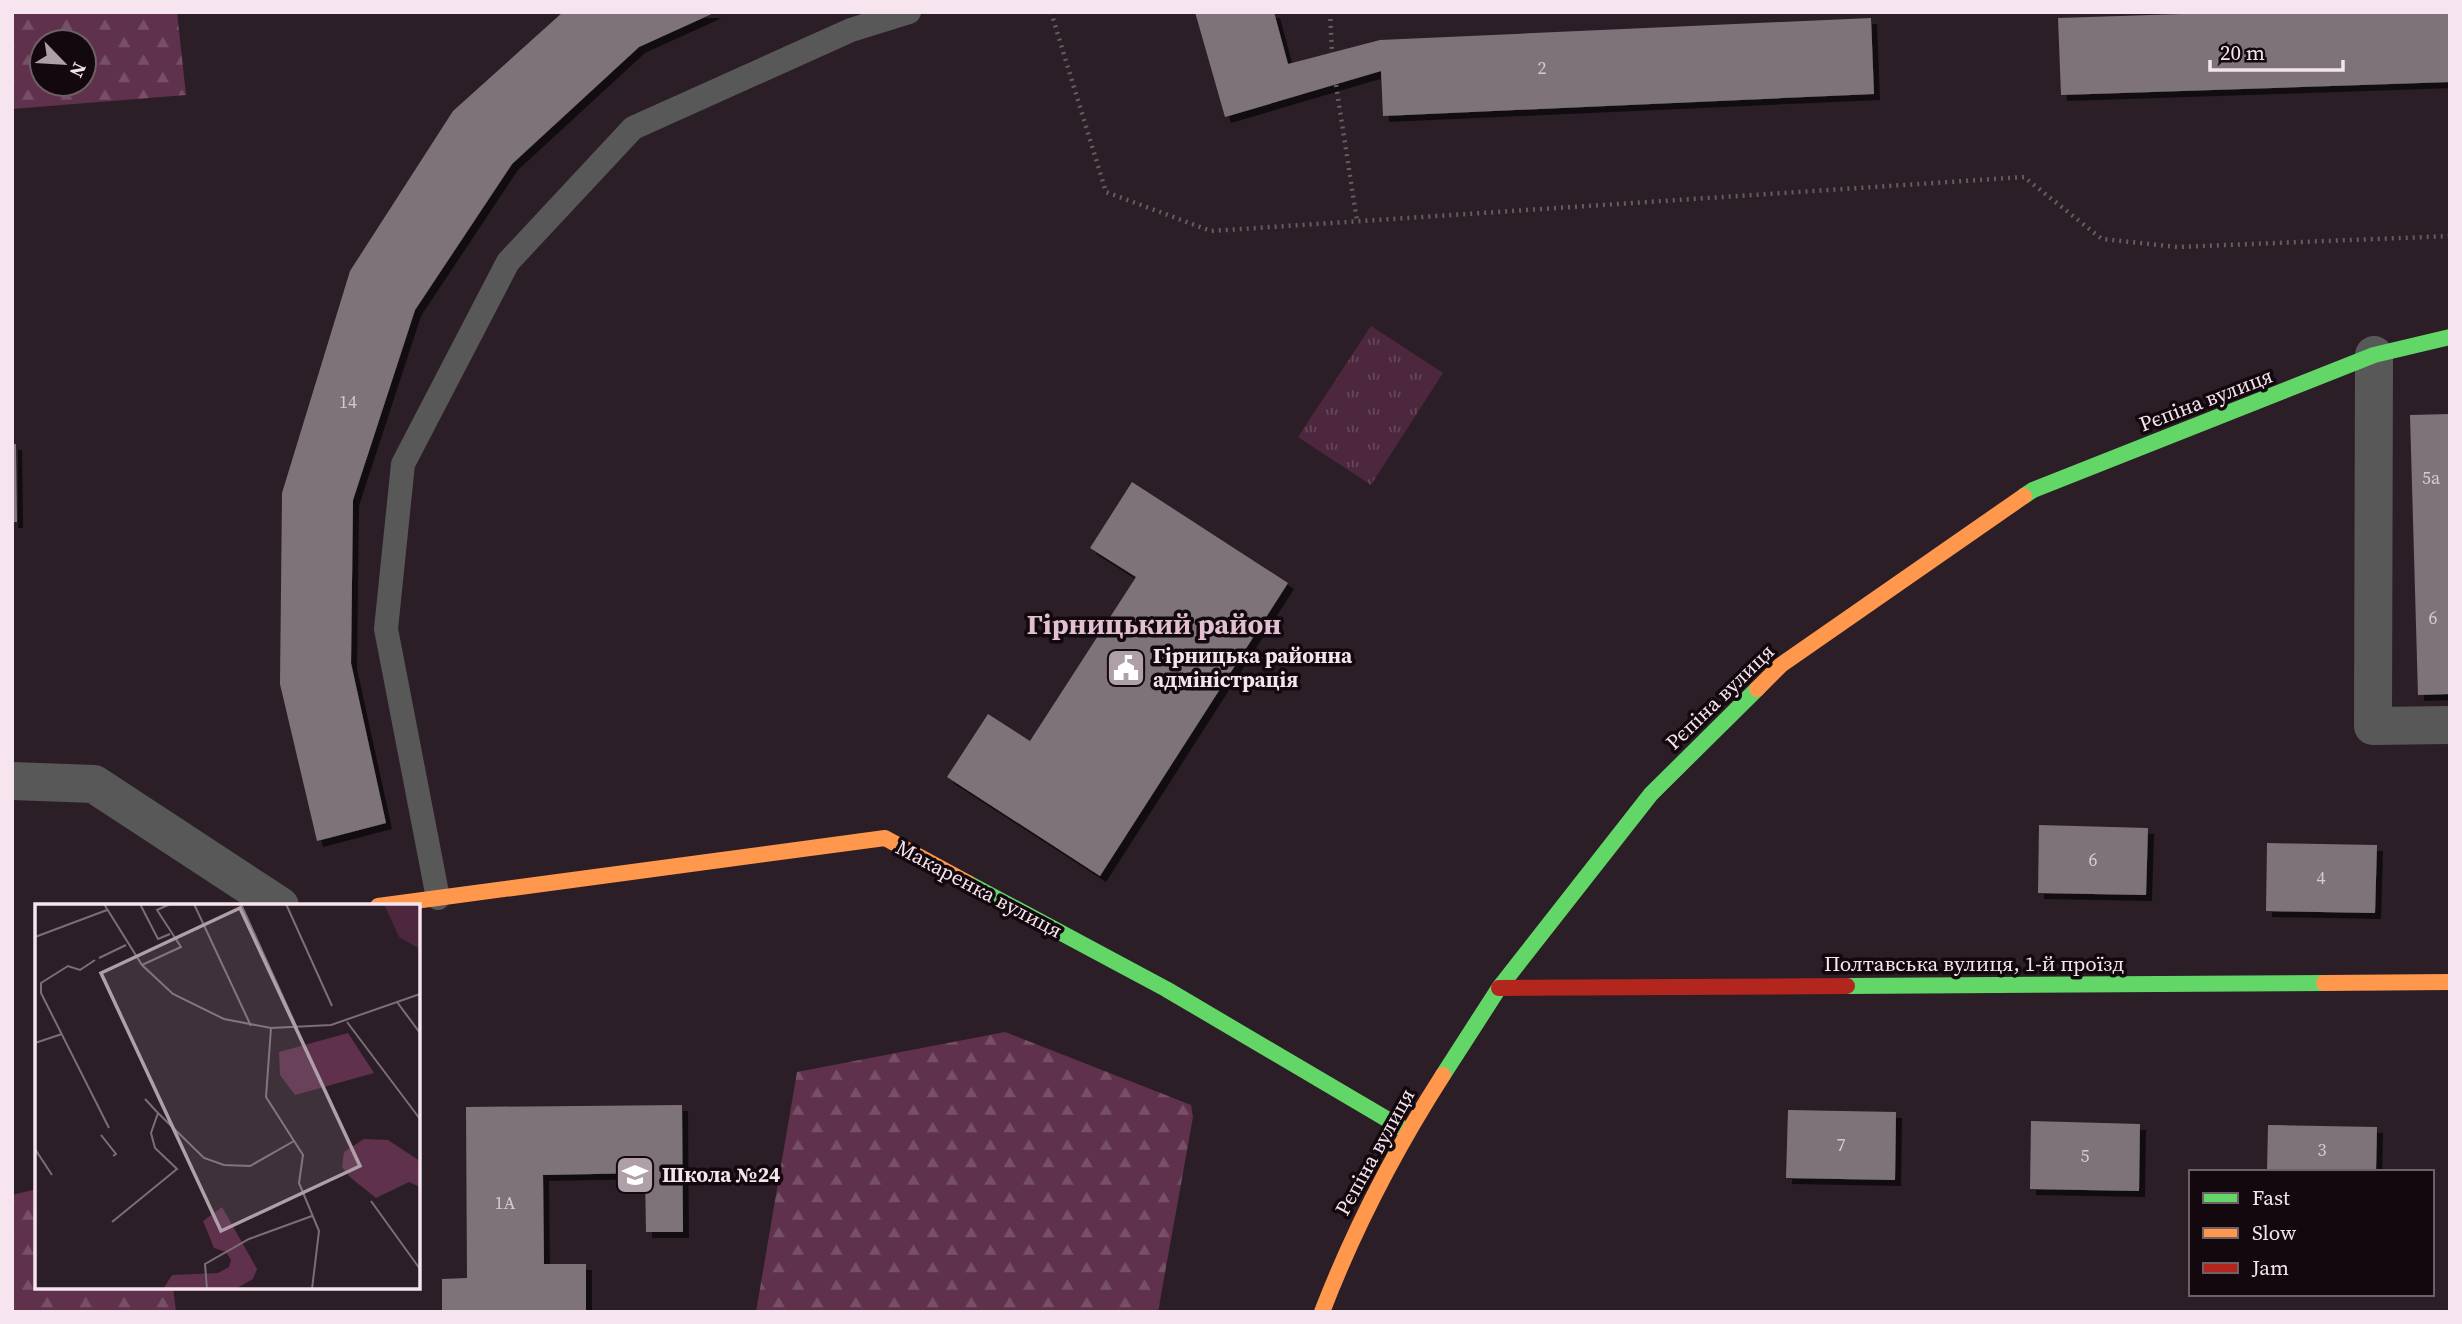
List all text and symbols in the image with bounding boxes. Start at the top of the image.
north arrow [28,28,98,98]
scale bar [2210,28,2343,72]
text: 20 m [2220,38,2265,67]
house number: 2 [1538,55,1547,80]
text: N [64,58,93,82]
street label: Рєпіна вулиця [2135,361,2277,438]
house number: 14 [339,389,357,414]
house number: 5а [2422,465,2441,490]
district label: Гірницький район [1027,605,1281,643]
house number: 6 [2429,605,2438,630]
street label: Рєпіна вулиця [1659,637,1780,756]
place label: Гірницька районна адміністрація [1153,641,1353,694]
public building icon: Гірницька районна адміністрація [1105,647,1147,689]
street label: Макаренка вулиця [891,832,1067,945]
house number: 6 [2089,847,2098,872]
house number: 4 [2317,865,2326,890]
inset map [35,904,420,1289]
street label: Полтавська вулиця, 1-й проїзд [1824,949,2124,978]
street label: Рєпіна вулиця [1328,1083,1421,1220]
house number: 7 [1837,1132,1846,1157]
house number: 3 [2318,1137,2327,1162]
house number: 5 [2081,1143,2090,1168]
school or university icon: Школа №24 [614,1154,656,1196]
place label: Школа №24 [662,1160,780,1189]
legend [2189,1170,2434,1296]
text: Fast [2252,1183,2290,1212]
house number: 1А [495,1190,516,1215]
text: Slow [2252,1218,2296,1247]
text: Jam [2251,1253,2289,1282]

